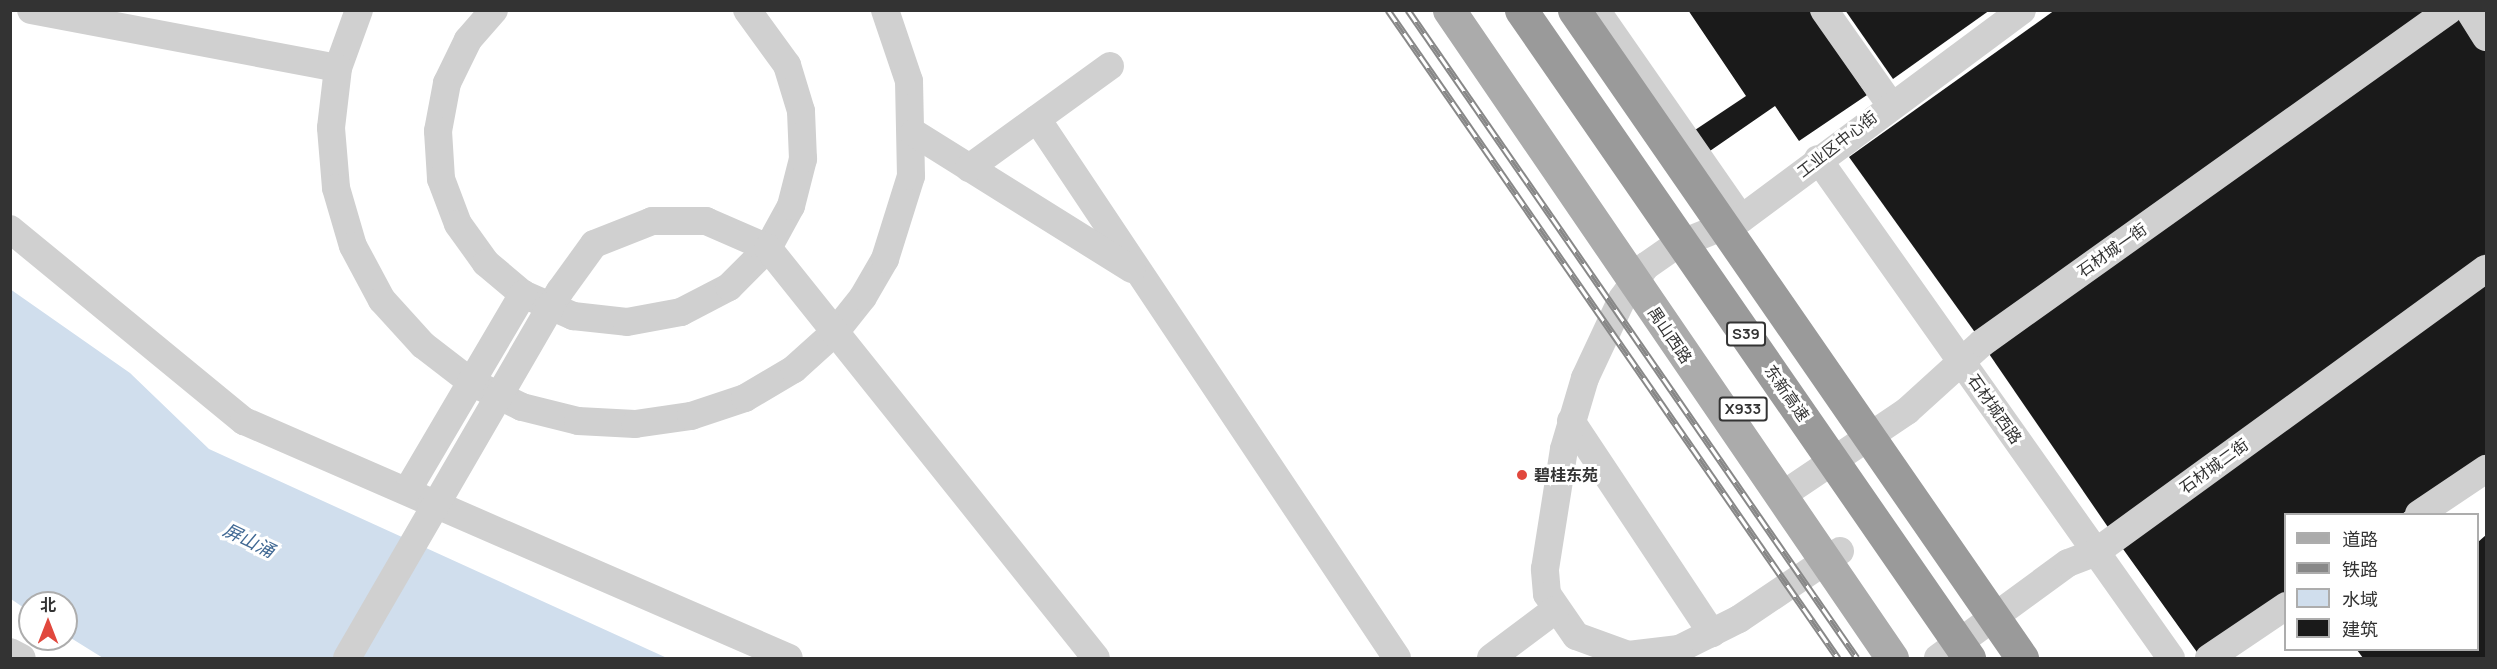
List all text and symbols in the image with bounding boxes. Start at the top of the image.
street label: 工业区中心街 [1793,107,1881,181]
street label: 石材城一街 [2074,219,2150,281]
street label: 禺山西路 [1644,303,1696,367]
road number: S39 [1725,322,1767,346]
street label: 东新高速 [1761,361,1813,425]
street label: 石材城西路 [1964,371,2026,447]
road number: X933 [1718,397,1768,421]
street label: 石材城二街 [2176,435,2252,497]
place label: 碧桂东苑 [1534,465,1598,485]
marker: 碧桂东苑 [1515,468,1529,482]
legend [2284,513,2479,651]
water label: 屏山涌 [220,518,278,562]
text: 道路 [2342,527,2378,551]
text: 铁路 [2342,557,2378,581]
text: 水域 [2342,587,2378,611]
north arrow [18,591,78,651]
text: 北 [40,594,56,616]
text: 建筑 [2342,617,2378,641]

